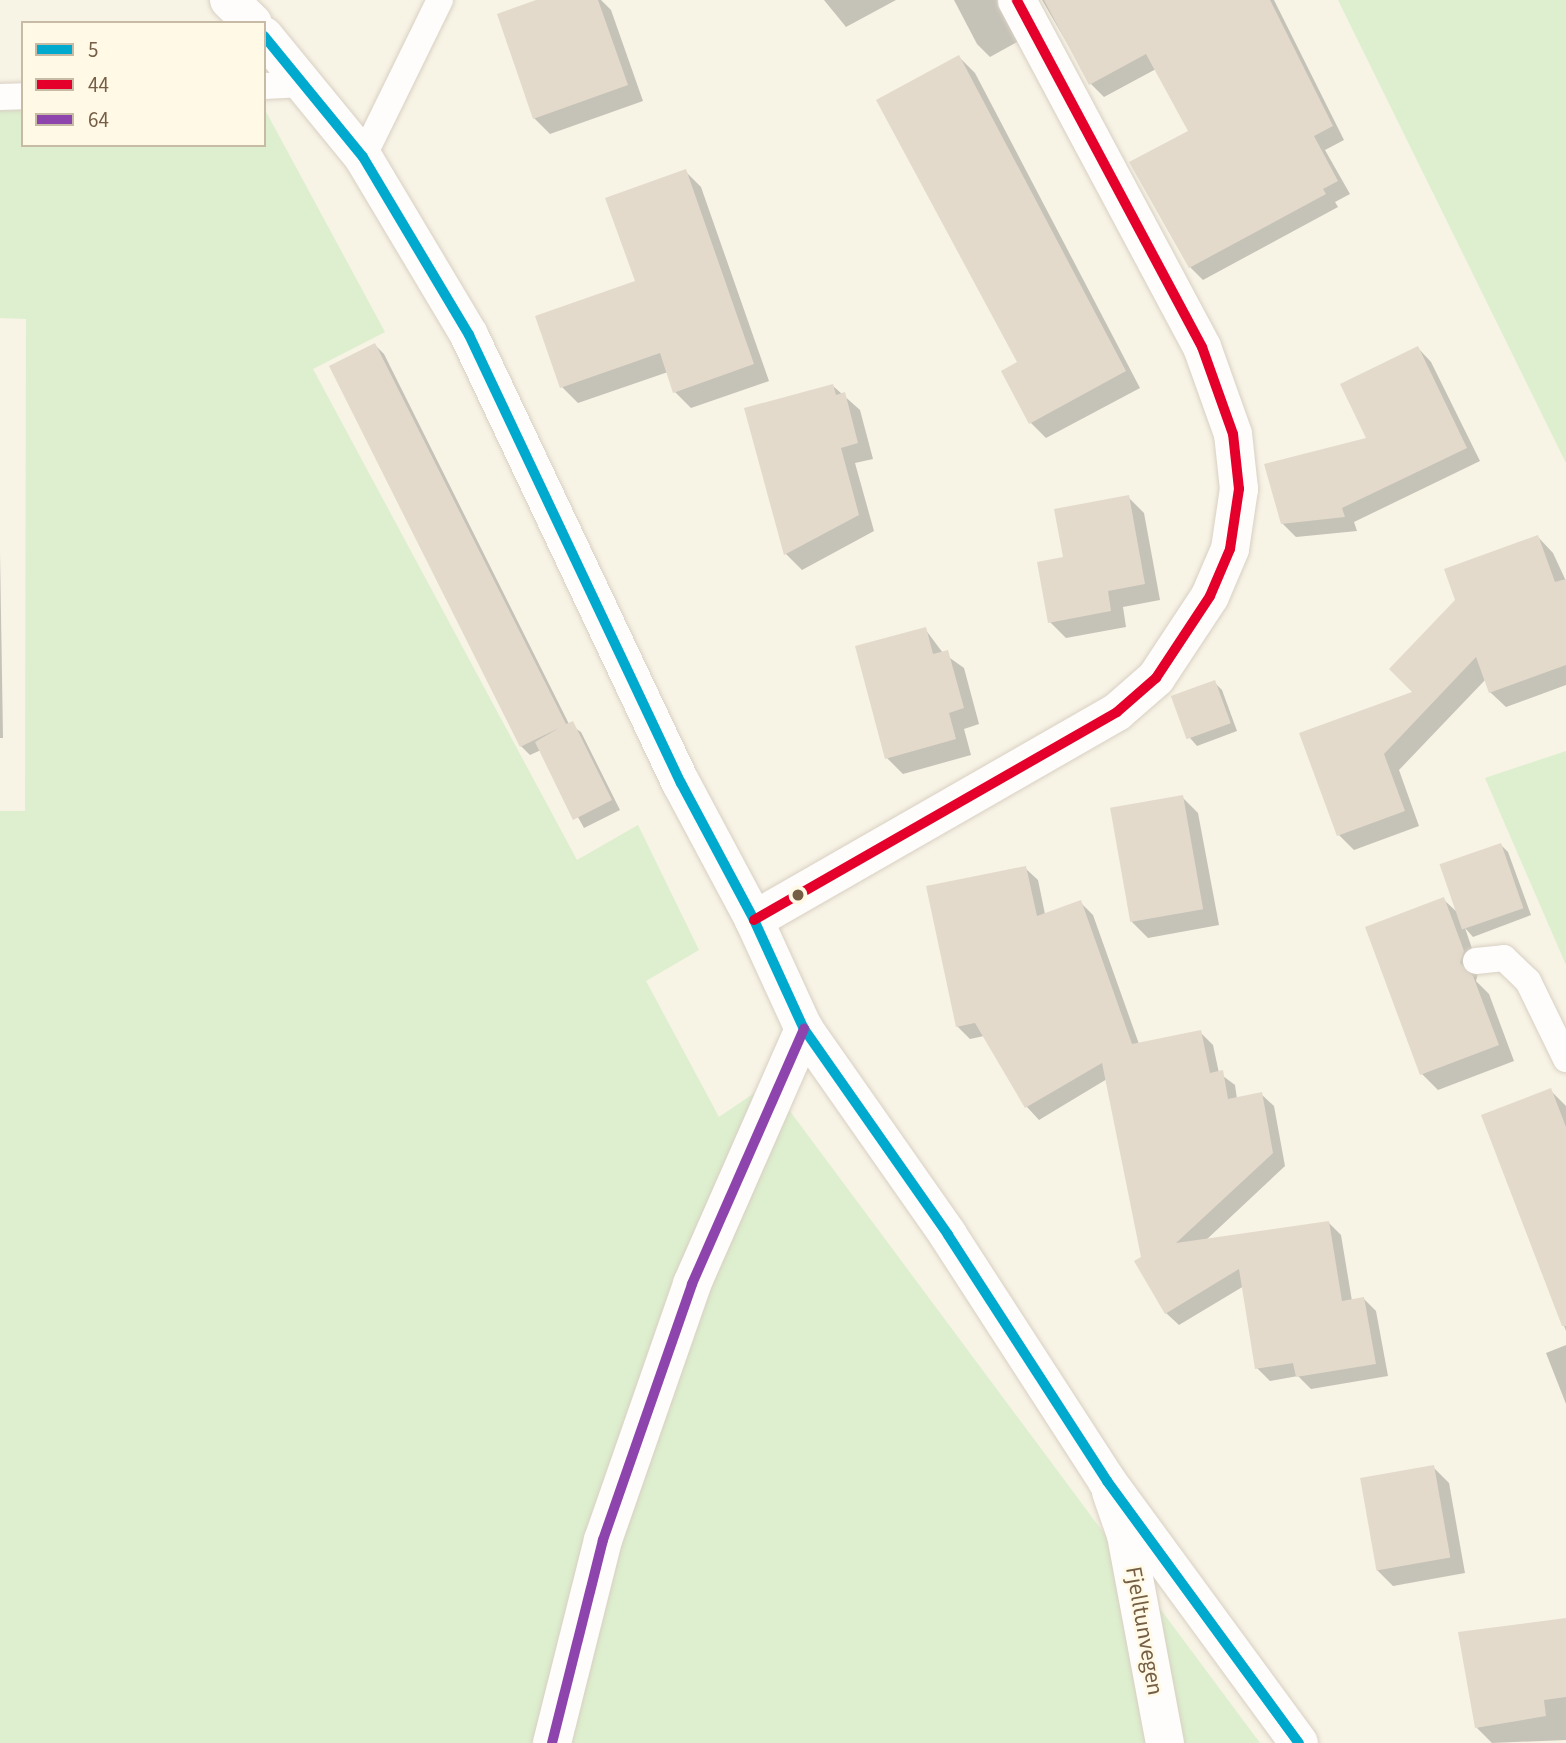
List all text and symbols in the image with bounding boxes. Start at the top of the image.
legend [21,21,266,147]
text: 5 [88,35,98,65]
text: 44 [88,70,109,100]
text: 64 [88,105,109,135]
unlabelled marker [791,888,805,902]
street label: Fjelltunvegen [1119,1565,1169,1697]

